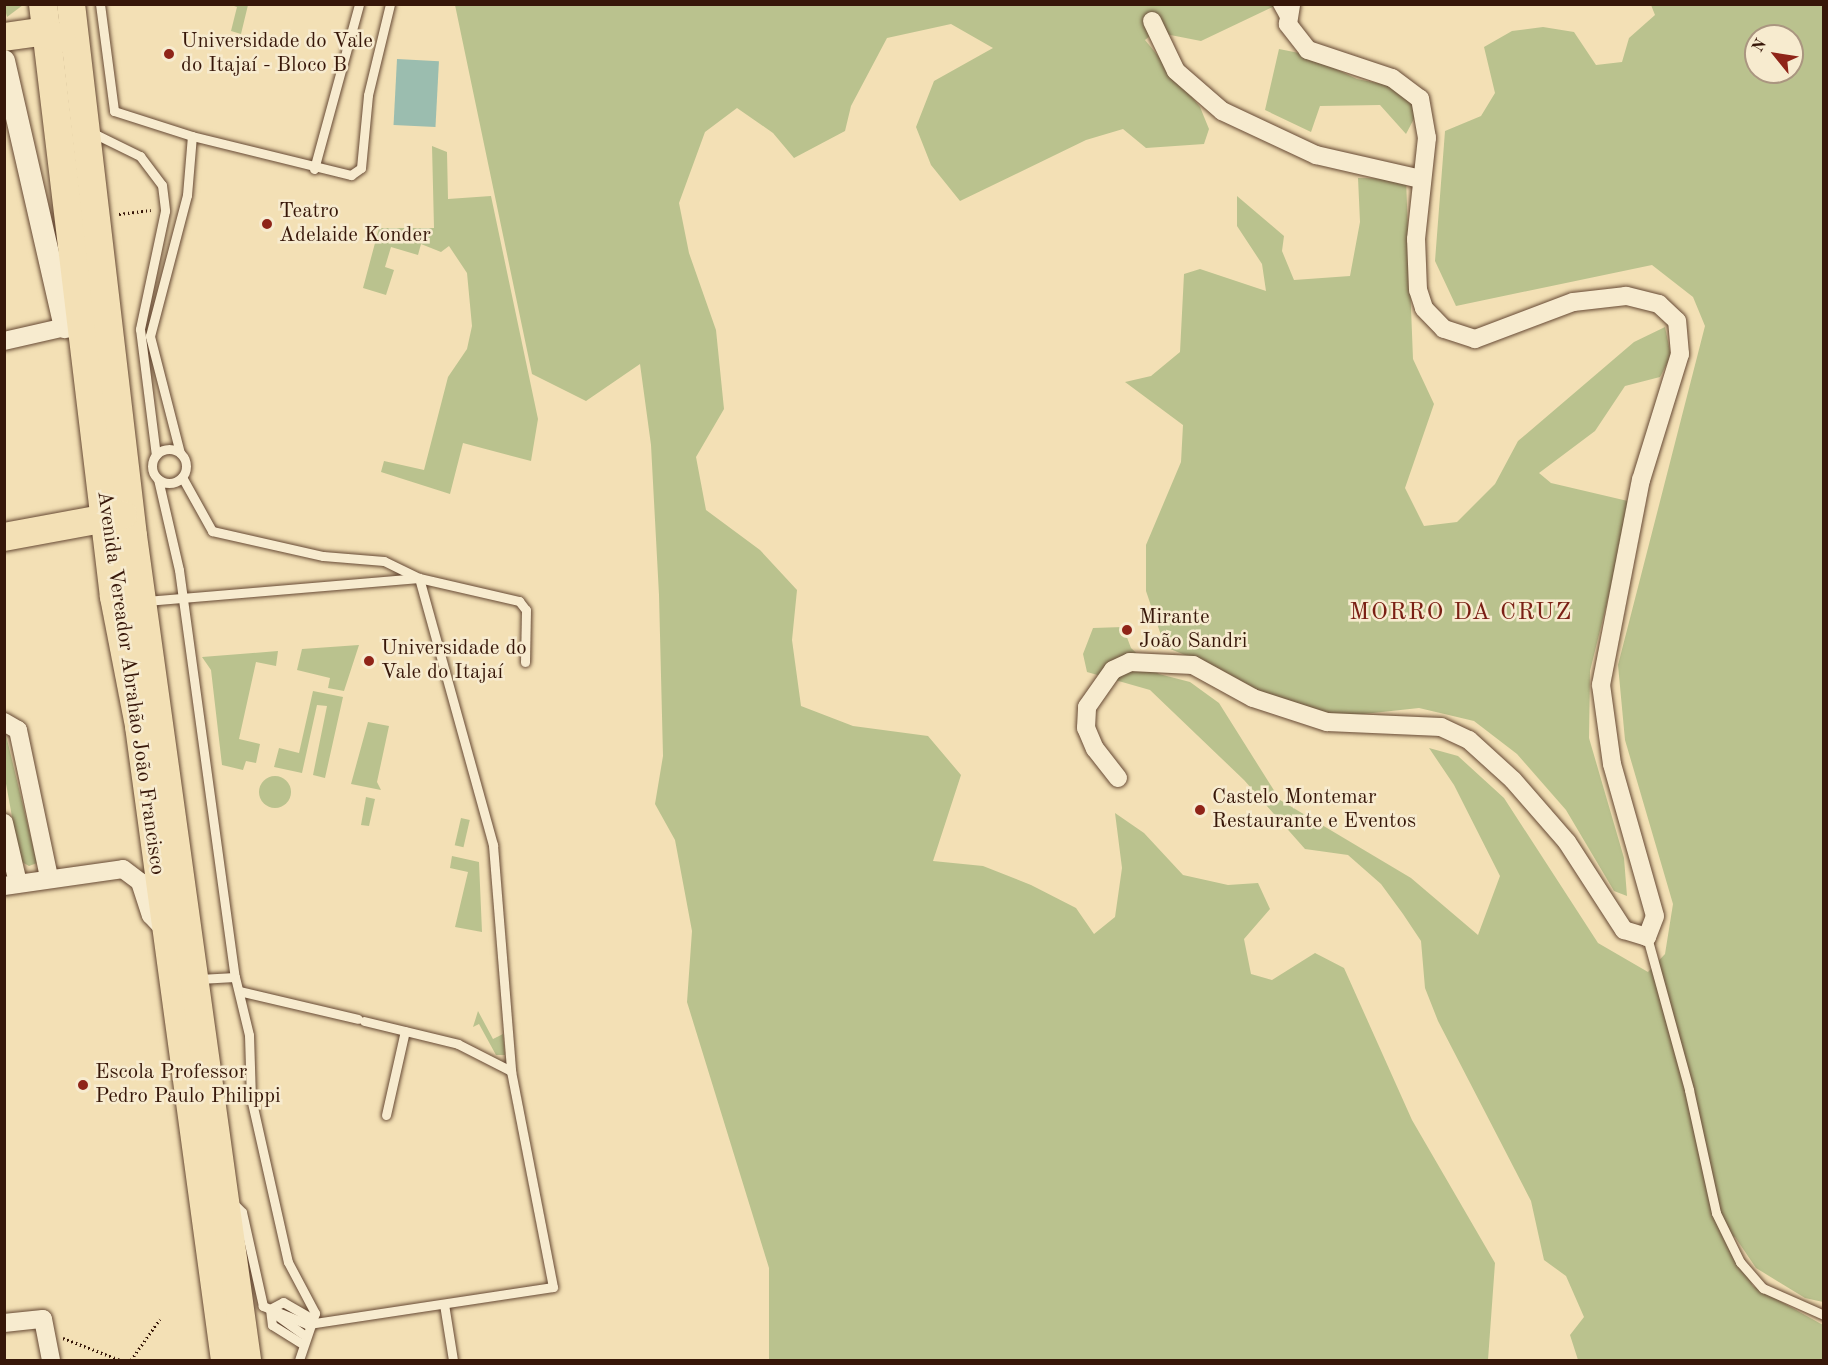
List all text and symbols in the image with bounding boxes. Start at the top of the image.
north arrow [1744,24,1804,84]
place label: Universidade do Vale do Itajaí - Bloco B [181,29,373,79]
text: N [1750,37,1770,55]
marker: Universidade do Vale do Itajaí - Bloco B [162,47,176,61]
place label: Teatro Adelaide Konder [279,199,431,249]
marker: Teatro Adelaide Konder [260,217,274,231]
street label: Avenida Vereador Abrahão João Francisco [91,489,169,877]
district label: MORRO DA CRUZ [1349,600,1573,628]
place label: Mirante João Sandri [1139,605,1247,655]
marker: Mirante João Sandri [1120,623,1134,637]
place label: Universidade do Vale do Itajaí [381,636,527,686]
marker: Universidade do Vale do Itajaí [362,654,376,668]
place label: Castelo Montemar Restaurante e Eventos [1212,785,1416,835]
marker: Castelo Montemar Restaurante e Eventos [1193,803,1207,817]
place label: Escola Professor Pedro Paulo Philippi [95,1060,281,1110]
marker: Escola Professor Pedro Paulo Philippi [76,1078,90,1092]

